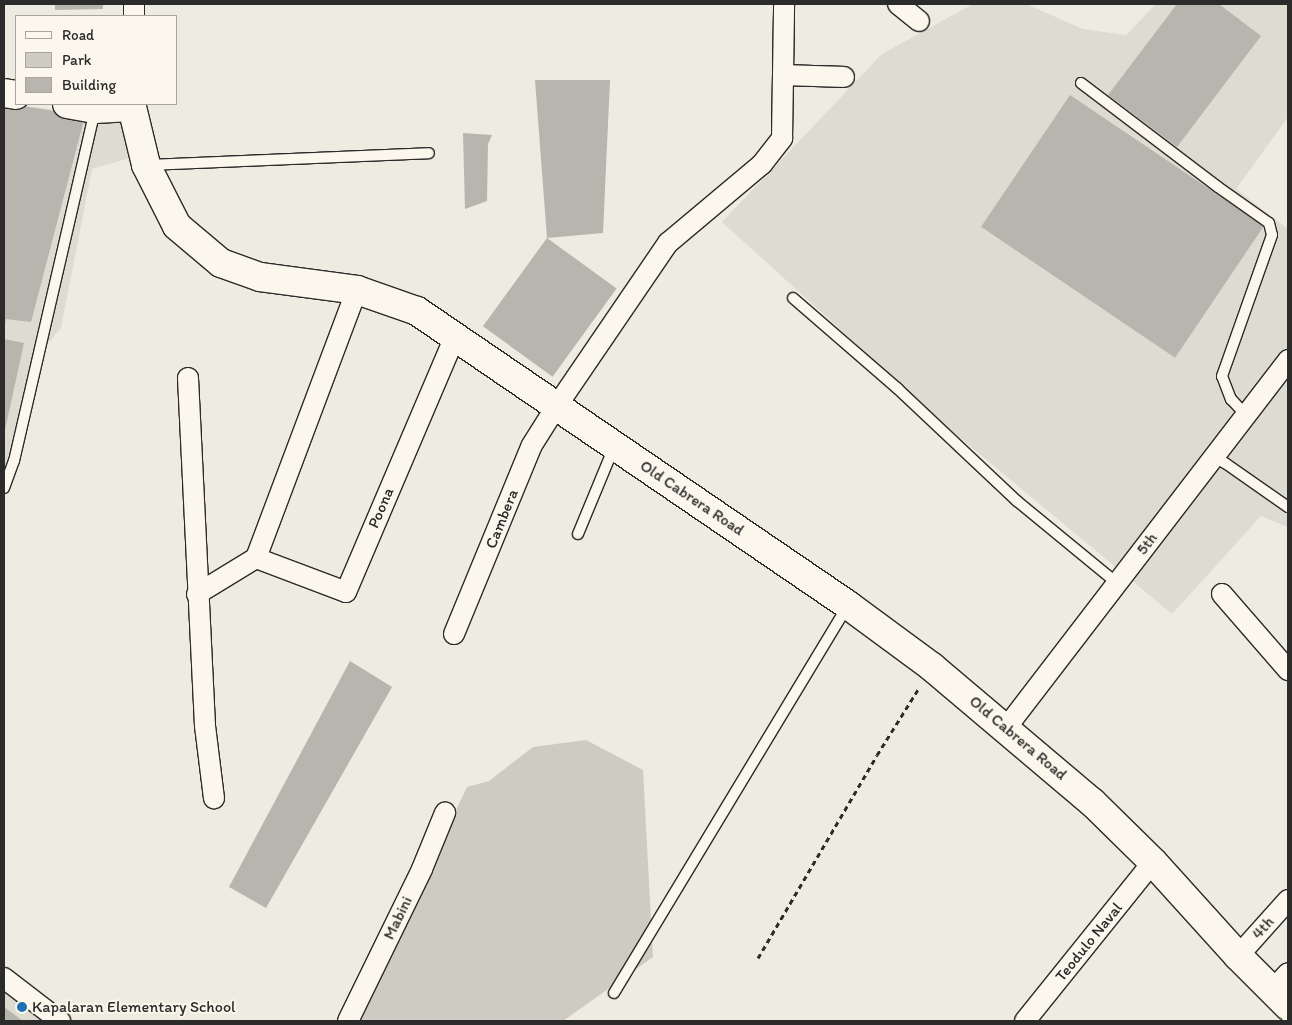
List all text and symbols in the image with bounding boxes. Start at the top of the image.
legend [15,15,178,105]
text: Road [62,26,94,44]
text: Park [62,51,92,69]
text: Building [62,76,116,94]
street label: Old Cabrera Road [636,456,748,540]
street label: Poona [364,485,398,531]
street label: Cambera [481,486,523,552]
street label: 5th [1133,529,1161,559]
street label: Old Cabrera Road [965,692,1071,784]
street label: Mabini [379,893,417,943]
street label: Teodulo Naval [1051,899,1127,985]
street label: 4th [1248,913,1278,943]
place label: Kapalaran Elementary School [32,997,235,1017]
marker: Kapalaran Elementary School [16,1001,28,1013]

